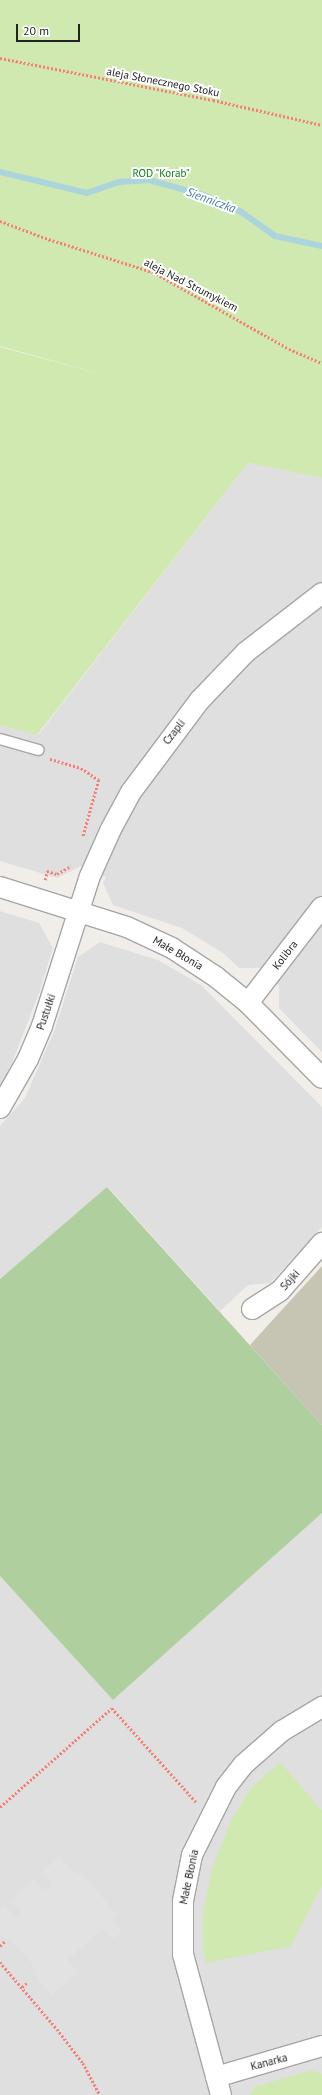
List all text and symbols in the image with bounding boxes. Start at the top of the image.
scale bar [18,16,82,42]
text: 20 m [23,23,49,38]
street label: aleja Słonecznego Stoku [106,65,220,99]
park label: ROD "Korab" [132,166,190,180]
water label: Sienniczka [184,184,238,216]
street label: aleja Nad Strumykiem [142,256,240,314]
street label: Czapli [160,717,188,747]
street label: Małe Błonia [151,933,205,973]
street label: Kolibra [270,938,300,972]
street label: Pustułki [34,992,58,1032]
street label: Sójki [277,1267,303,1293]
street label: Małe Błonia [177,1848,201,1906]
street label: Kanarka [249,2051,289,2073]

